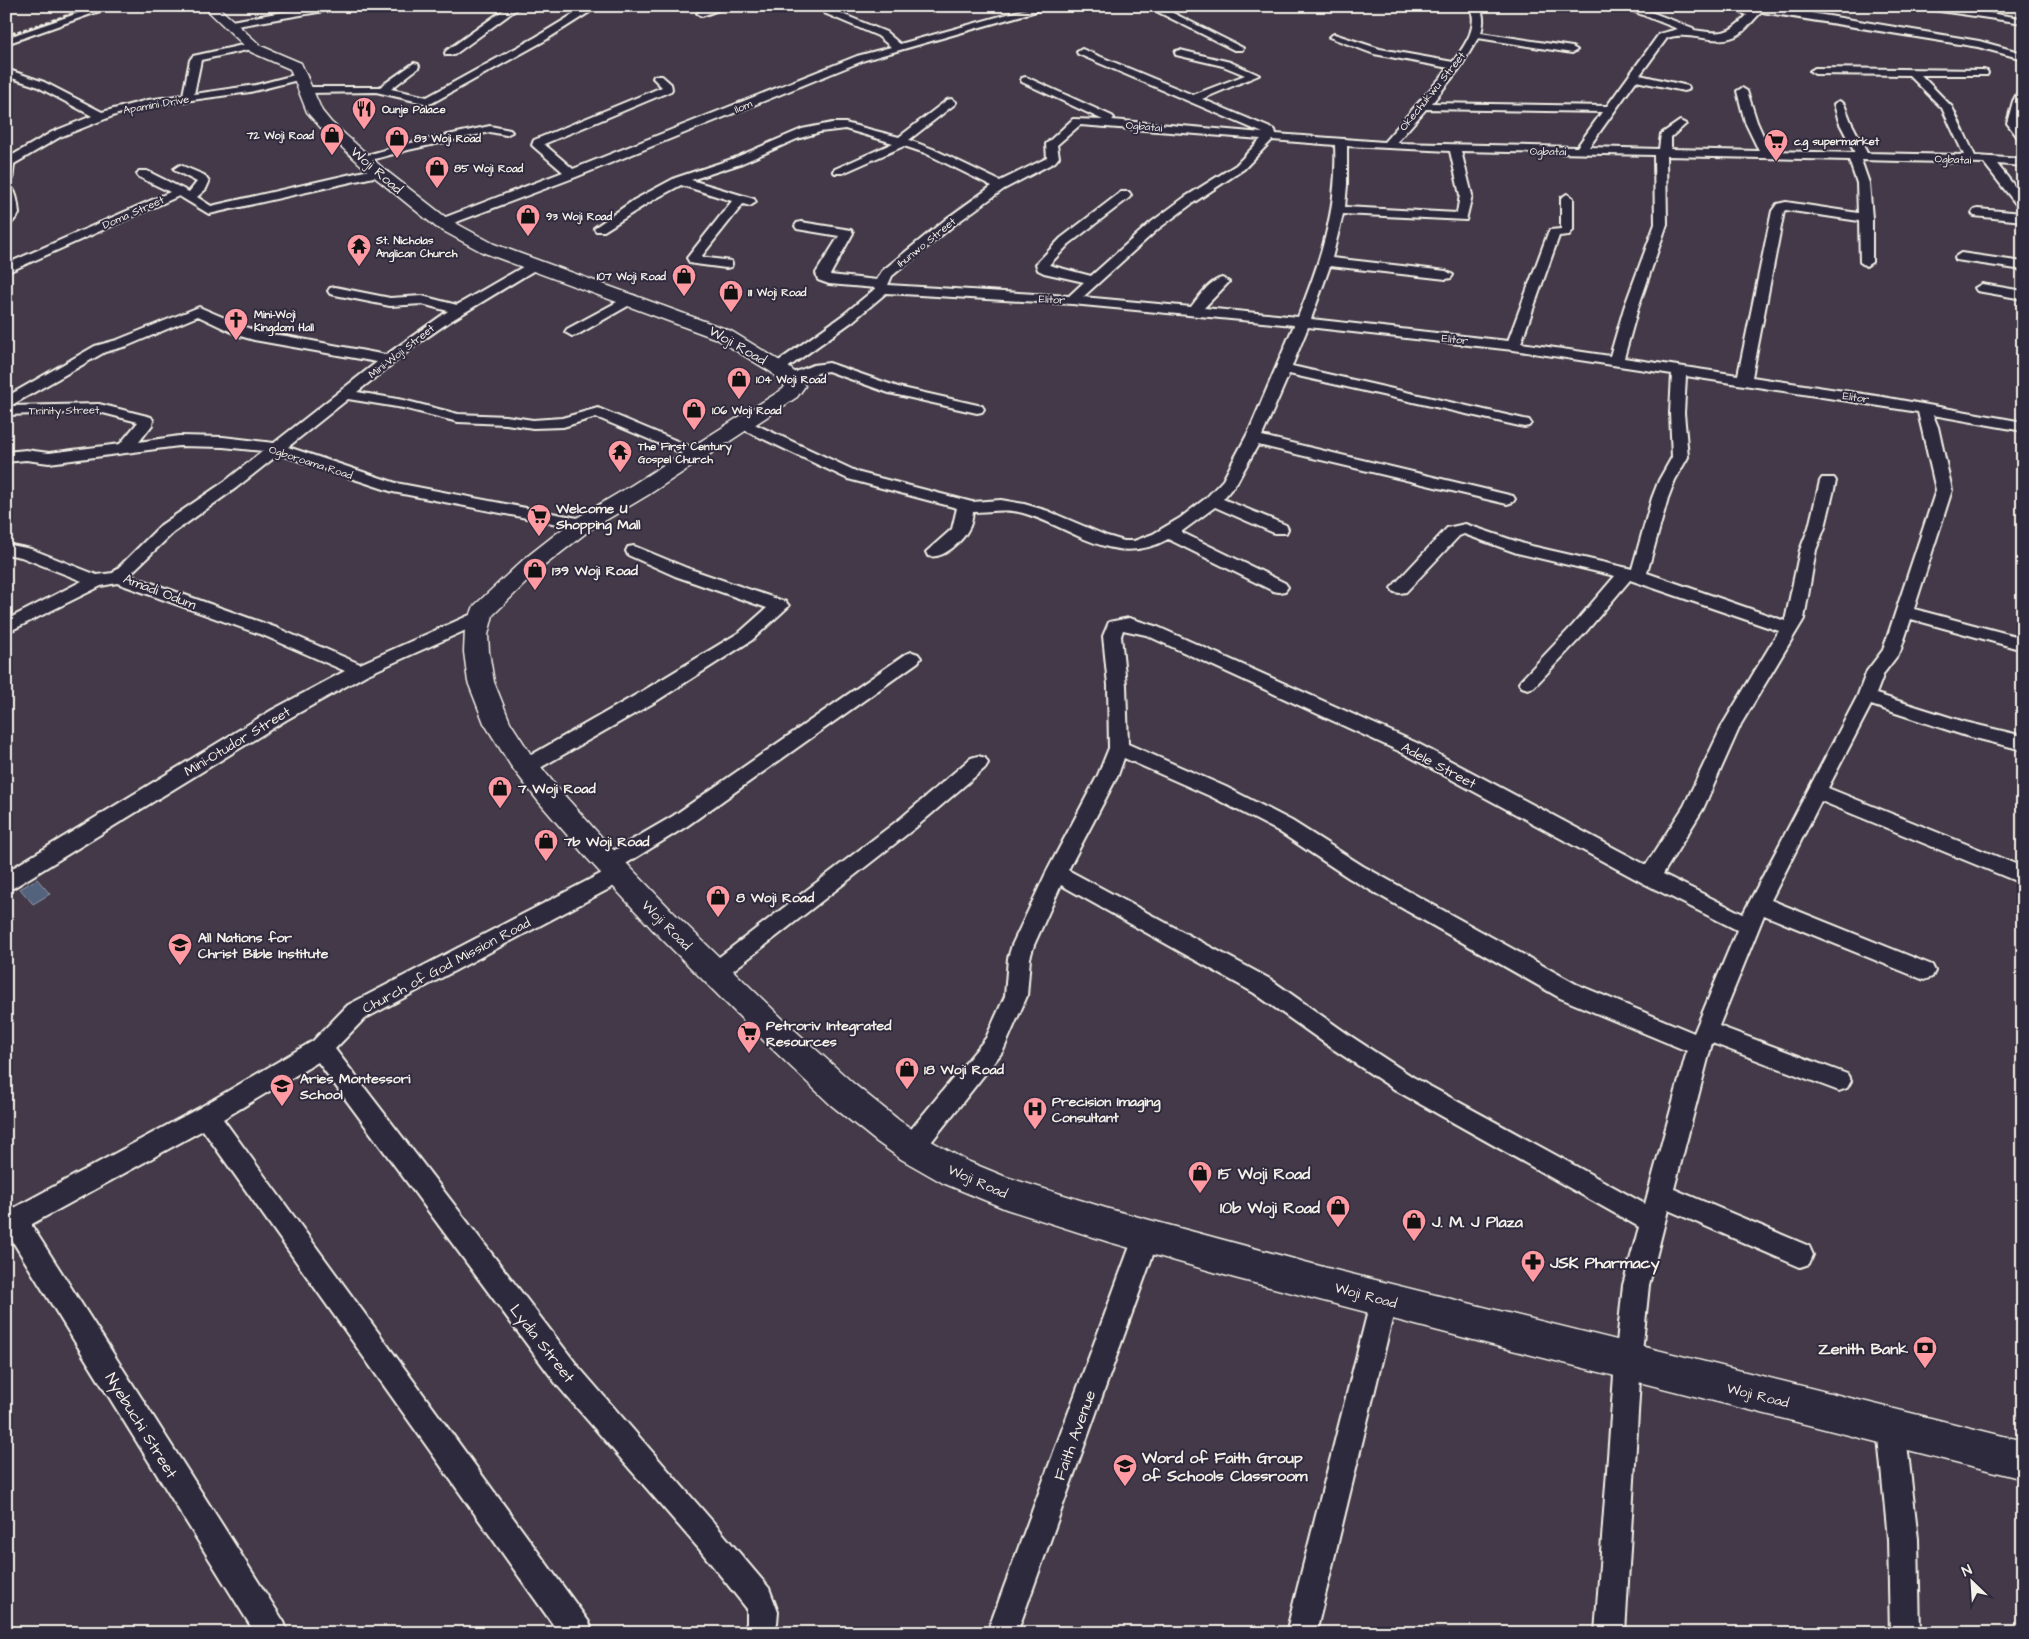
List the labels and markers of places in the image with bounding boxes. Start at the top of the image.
restaurant icon: Ounje Palace [351,96,377,130]
place label: Ounje Palace [382,102,446,118]
shop icon: 72 Woji Road [319,122,345,156]
shop icon: 83 Woji Road [384,125,410,159]
place label: 72 Woji Road [246,128,314,144]
supermarket icon: c.g supermarket [1763,128,1789,162]
place label: 83 Woji Road [414,131,481,147]
place label: c.g supermarket [1794,134,1880,151]
shop icon: 85 Woji Road [424,155,450,189]
place label: 85 Woji Road [454,161,524,177]
shop icon: 93 Woji Road [515,203,541,237]
place label: 93 Woji Road [546,209,612,225]
temple icon: St. Nicholas Anglican Church [346,233,372,267]
place label: St. Nicholas Anglican Church [375,233,458,263]
shop icon: 107 Woji Road [671,263,697,297]
place label: 107 Woji Road [597,269,666,285]
shop icon: 111 Woji Road [718,279,744,313]
place label: 111 Woji Road [748,285,807,301]
church icon: Mini-Woji Kingdom Hall [223,307,249,341]
place label: Mini-Woji Kingdom Hall [254,307,314,337]
shop icon: 104 Woji Road [726,366,752,400]
place label: 104 Woji Road [756,372,826,388]
shop icon: 106 Woji Road [681,397,707,431]
place label: 106 Woji Road [712,403,782,419]
temple icon: The First Century Gospel Church [607,439,633,473]
place label: The First Century Gospel Church [637,439,733,468]
place label: Welcome U Shopping Mall [555,499,641,536]
supermarket icon: Welcome U Shopping Mall [526,503,552,537]
shop icon: 139 Woji Road [522,557,548,591]
place label: 139 Woji Road [552,561,639,581]
shop icon: 7 Woji Road [487,775,513,809]
place label: 7 Woji Road [517,779,596,799]
shop icon: 7b Woji Road [533,828,559,862]
place label: 7b Woji Road [563,832,650,852]
shop icon: 8 Woji Road [705,884,731,918]
place label: 8 Woji Road [736,888,815,908]
place label: All Nations for Christ Bible Institute [198,928,329,964]
school or university icon: All Nations for Christ Bible Institute [167,932,193,966]
place label: Petroriv Integrated Resources [766,1016,892,1052]
supermarket icon: Petroriv Integrated Resources [736,1020,762,1054]
shop icon: 18 Woji Road [894,1056,920,1090]
place label: 18 Woji Road [924,1060,1005,1080]
place label: Aries Montessori School [299,1069,411,1105]
school or university icon: Aries Montessori School [269,1073,295,1107]
place label: Precision Imaging Consultant [1052,1092,1161,1128]
hospital icon: Precision Imaging Consultant [1022,1096,1048,1130]
shop icon: 15 Woji Road [1187,1160,1213,1194]
place label: 15 Woji Road [1218,1163,1311,1185]
shop icon: 10b Woji Road [1325,1194,1351,1228]
place label: 10b Woji Road [1220,1197,1321,1219]
shop icon: J. M. J Plaza [1401,1208,1427,1242]
place label: J. M. J Plaza [1431,1211,1524,1233]
pharmacy icon: JSK Pharmacy [1520,1249,1546,1283]
place label: JSK Pharmacy [1549,1252,1660,1275]
bank icon: Zenith Bank [1912,1335,1938,1369]
place label: Zenith Bank [1818,1338,1908,1360]
place label: Word of Faith Group of Schools Classroom [1141,1447,1308,1487]
school or university icon: Word of Faith Group of Schools Classroom [1112,1453,1138,1487]

